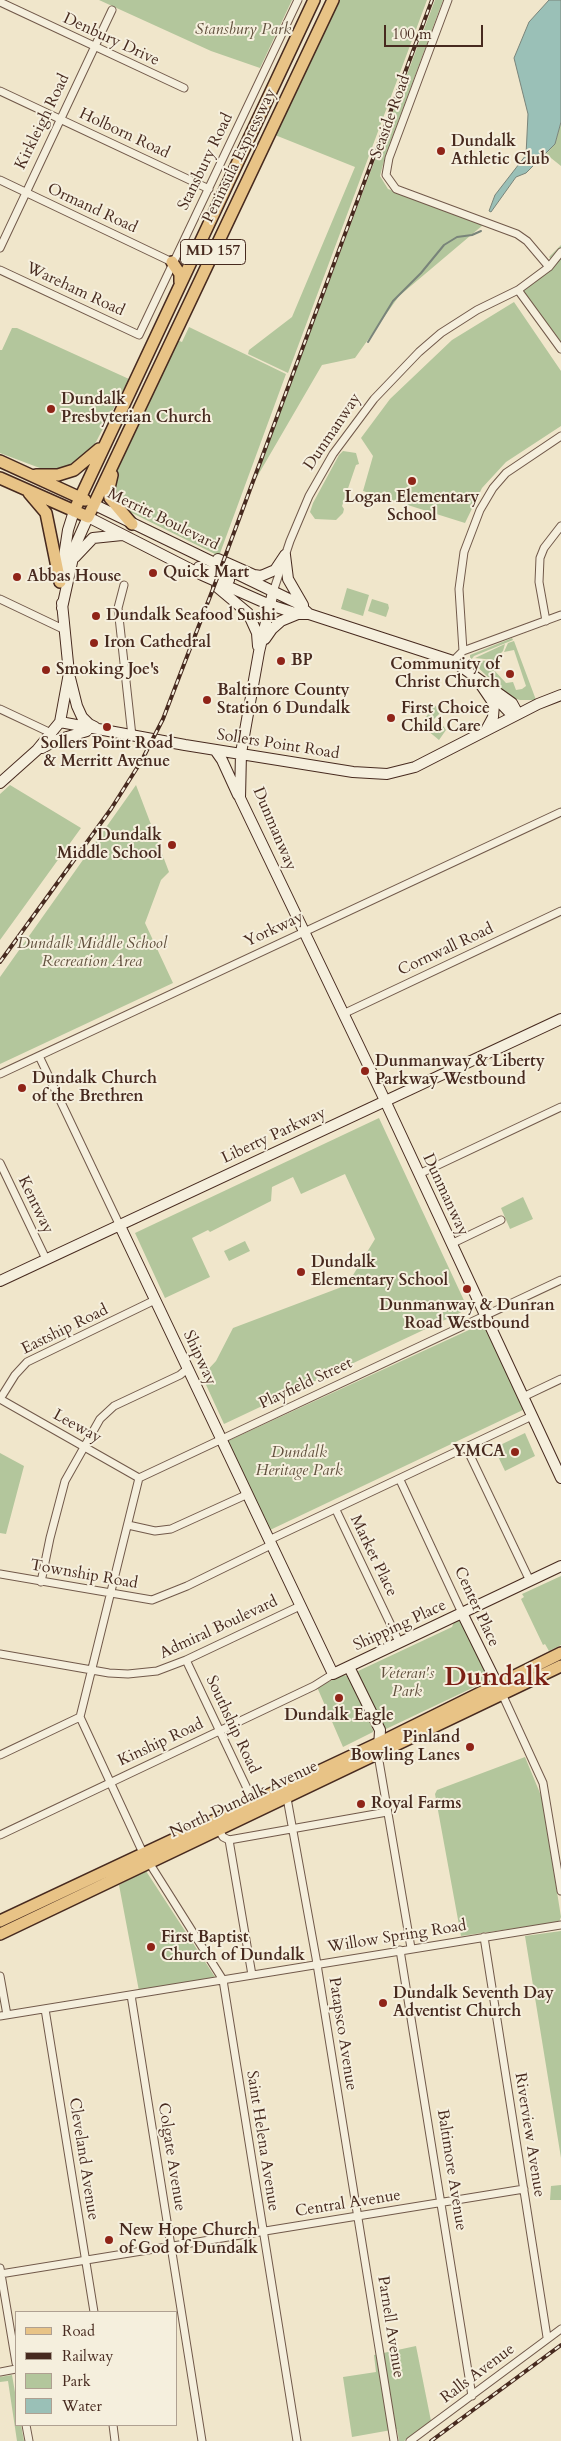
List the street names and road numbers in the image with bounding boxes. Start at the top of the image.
street label: Denbury Drive [60,9,162,71]
street label: Kirkleigh Road [12,71,74,173]
street label: Seaside Road [367,73,415,161]
street label: Peninsula Expressway [199,86,281,226]
street label: Holborn Road [76,105,172,163]
street label: Stansbury Road [174,110,238,214]
street label: Ormand Road [44,180,140,238]
road number: MD 157 [180,240,246,264]
street label: Wareham Road [23,259,127,321]
street label: Dunmanway [300,390,366,474]
street label: Merritt Boulevard [104,485,222,555]
street label: Sollers Point Road [215,726,341,764]
street label: Dunmanway [248,784,300,874]
street label: Yorkway [241,908,307,952]
street label: Cornwall Road [395,920,497,980]
street label: Liberty Parkway [219,1103,329,1169]
street label: Dunmanway [418,1151,472,1239]
street label: Kentway [13,1173,57,1237]
street label: Eastship Road [19,1301,111,1359]
street label: Shipway [178,1328,220,1388]
street label: Playfield Street [256,1354,356,1414]
street label: Leeway [49,1406,105,1448]
street label: Market Place [345,1512,401,1600]
street label: Township Road [29,1556,139,1594]
street label: Center Place [449,1564,503,1650]
street label: Admiral Boulevard [157,1592,281,1664]
street label: Shipping Place [351,1596,449,1656]
street label: Southship Road [201,1673,263,1777]
street label: Kinship Road [115,1715,207,1771]
street label: North Dundalk Avenue [167,1757,321,1843]
street label: Willow Spring Road [326,1917,468,1957]
street label: Patapsco Avenue [324,1976,360,2092]
street label: Saint Helena Avenue [241,2069,283,2213]
street label: Riverview Avenue [510,2071,548,2199]
street label: Cleveland Avenue [64,2096,102,2222]
street label: Colgate Avenue [153,2102,189,2212]
street label: Baltimore Avenue [432,2108,470,2232]
street label: Central Avenue [294,2186,402,2222]
street label: Parnell Avenue [372,2275,408,2379]
street label: Ralls Avenue [437,2340,519,2408]

